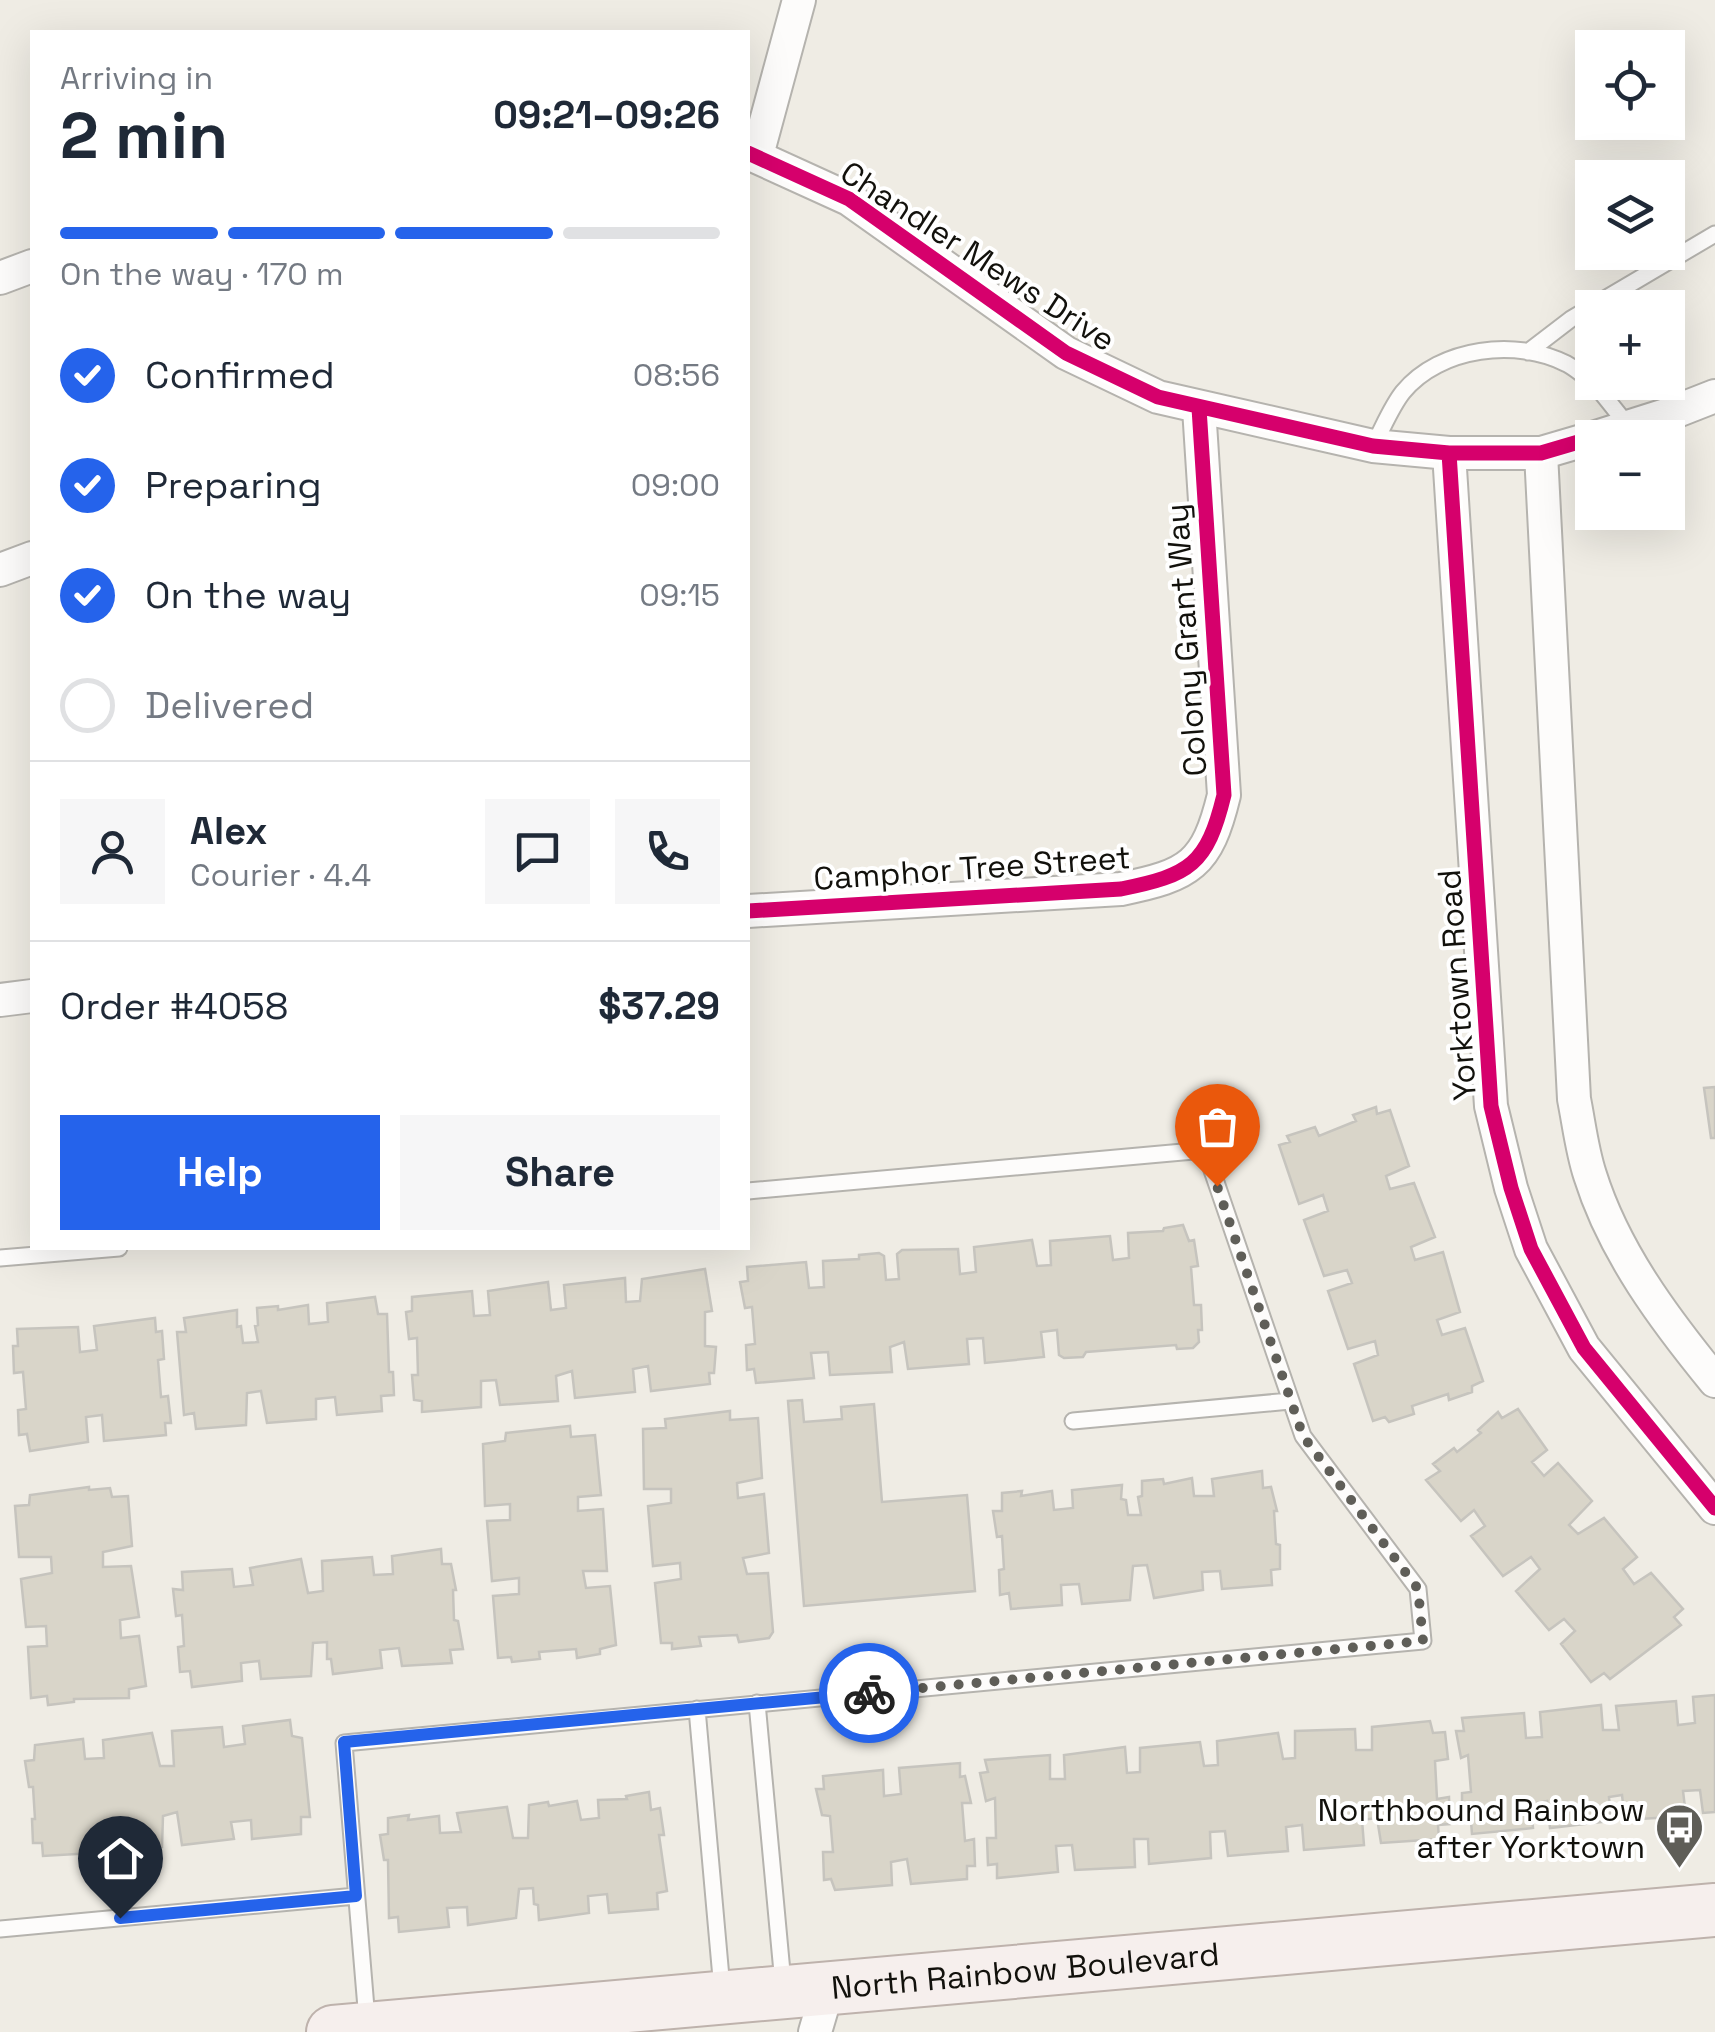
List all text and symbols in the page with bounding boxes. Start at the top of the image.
map controls [1575,30,1685,530]
button: locate [1575,30,1685,140]
text: Arriving in [60,58,213,98]
text: 09:21–09:26 [493,91,720,139]
text: 2 min [60,94,228,177]
street label: Chandler Mews Drive [833,152,1123,360]
button: layers [1575,160,1685,270]
text: On the way · 170 m [60,254,344,294]
button: + [1575,290,1685,400]
icon: check [60,348,115,403]
text: Confirmed [145,351,335,399]
text: 08:56 [633,355,720,395]
button: − [1575,420,1685,530]
icon: check [60,458,115,513]
text: Preparing [145,461,322,509]
text: 09:00 [631,465,720,505]
street label: Colony Grant Way [1157,502,1215,778]
icon: check [60,568,115,623]
text: On the way [145,571,351,619]
text: 09:15 [639,575,720,615]
text: Delivered [145,681,314,729]
button: person [60,799,165,904]
button: chat [485,799,590,904]
button: phone [615,799,720,904]
text: Alex [190,807,267,855]
street label: Camphor Tree Street [812,837,1132,899]
text: Courier · 4.4 [190,855,371,895]
street label: Yorktown Road [1429,868,1485,1102]
text: Order #4058 [60,982,289,1030]
text: $37.29 [598,982,720,1030]
pin [1175,1084,1260,1187]
icon: bag [1190,1099,1245,1154]
button: Help [60,1115,380,1230]
button: Share [400,1115,720,1230]
courier [819,1643,919,1743]
icon: bike [842,1666,897,1721]
place label: Northbound Rainbow after Yorktown [1317,1790,1645,1867]
bus stop icon: Northbound Rainbow after Yorktown [1654,1802,1706,1870]
pin [78,1816,163,1919]
icon: home [93,1831,148,1886]
street label: North Rainbow Boulevard [829,1934,1221,2008]

